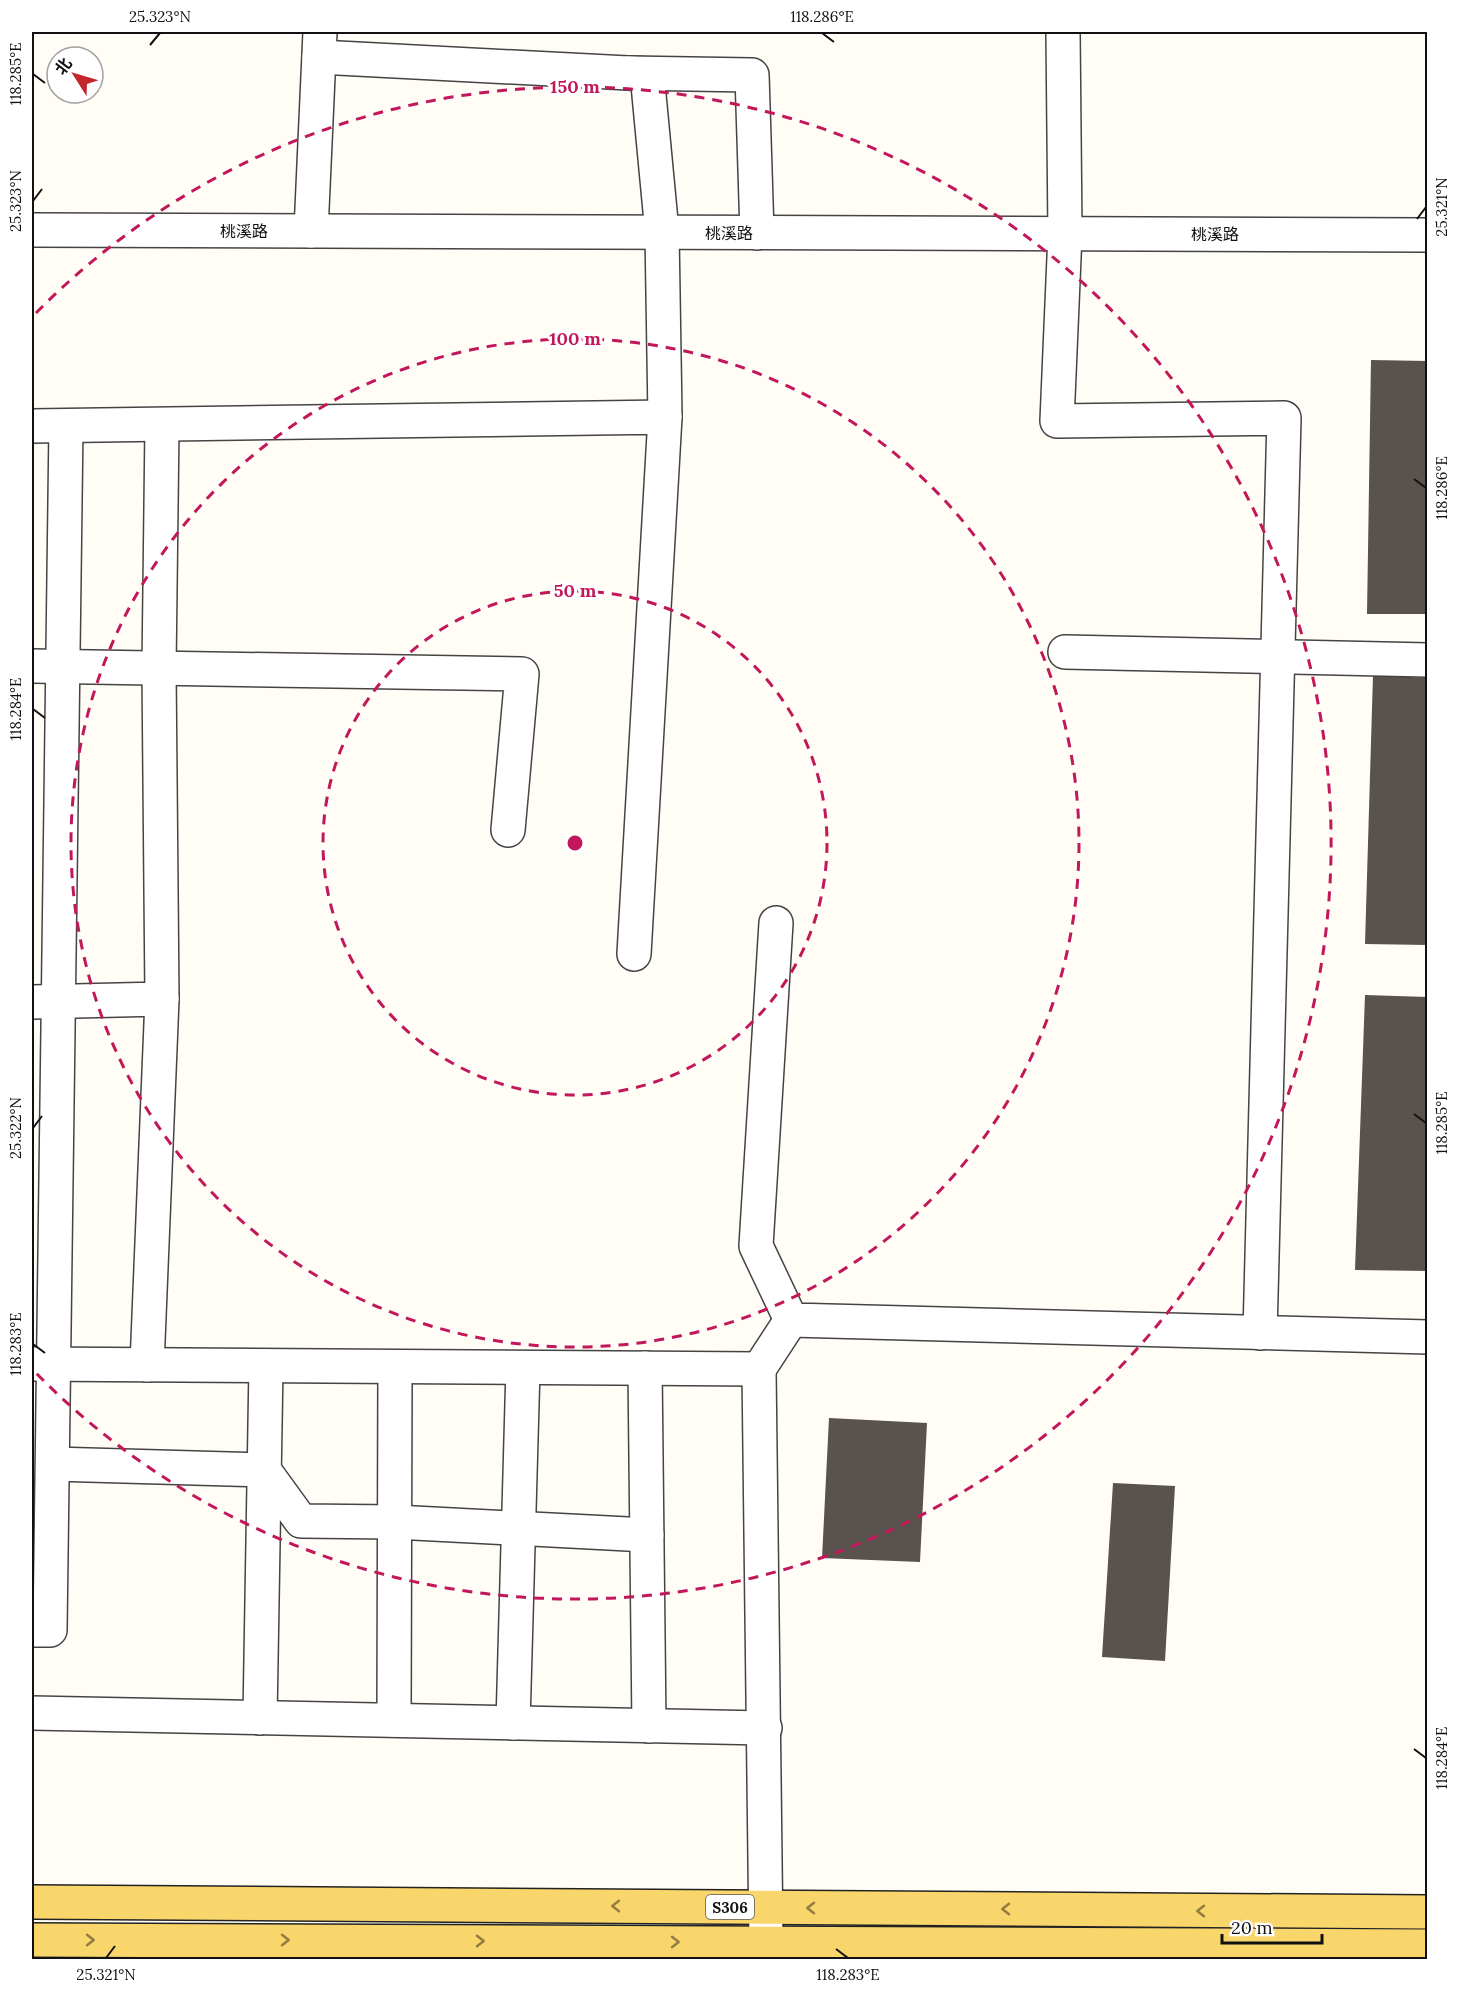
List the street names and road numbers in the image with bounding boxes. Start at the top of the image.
street label: 桃溪路 [220,221,268,241]
street label: 桃溪路 [705,223,753,243]
street label: 桃溪路 [1191,224,1239,244]
road number: S306 [706,1895,754,1919]

